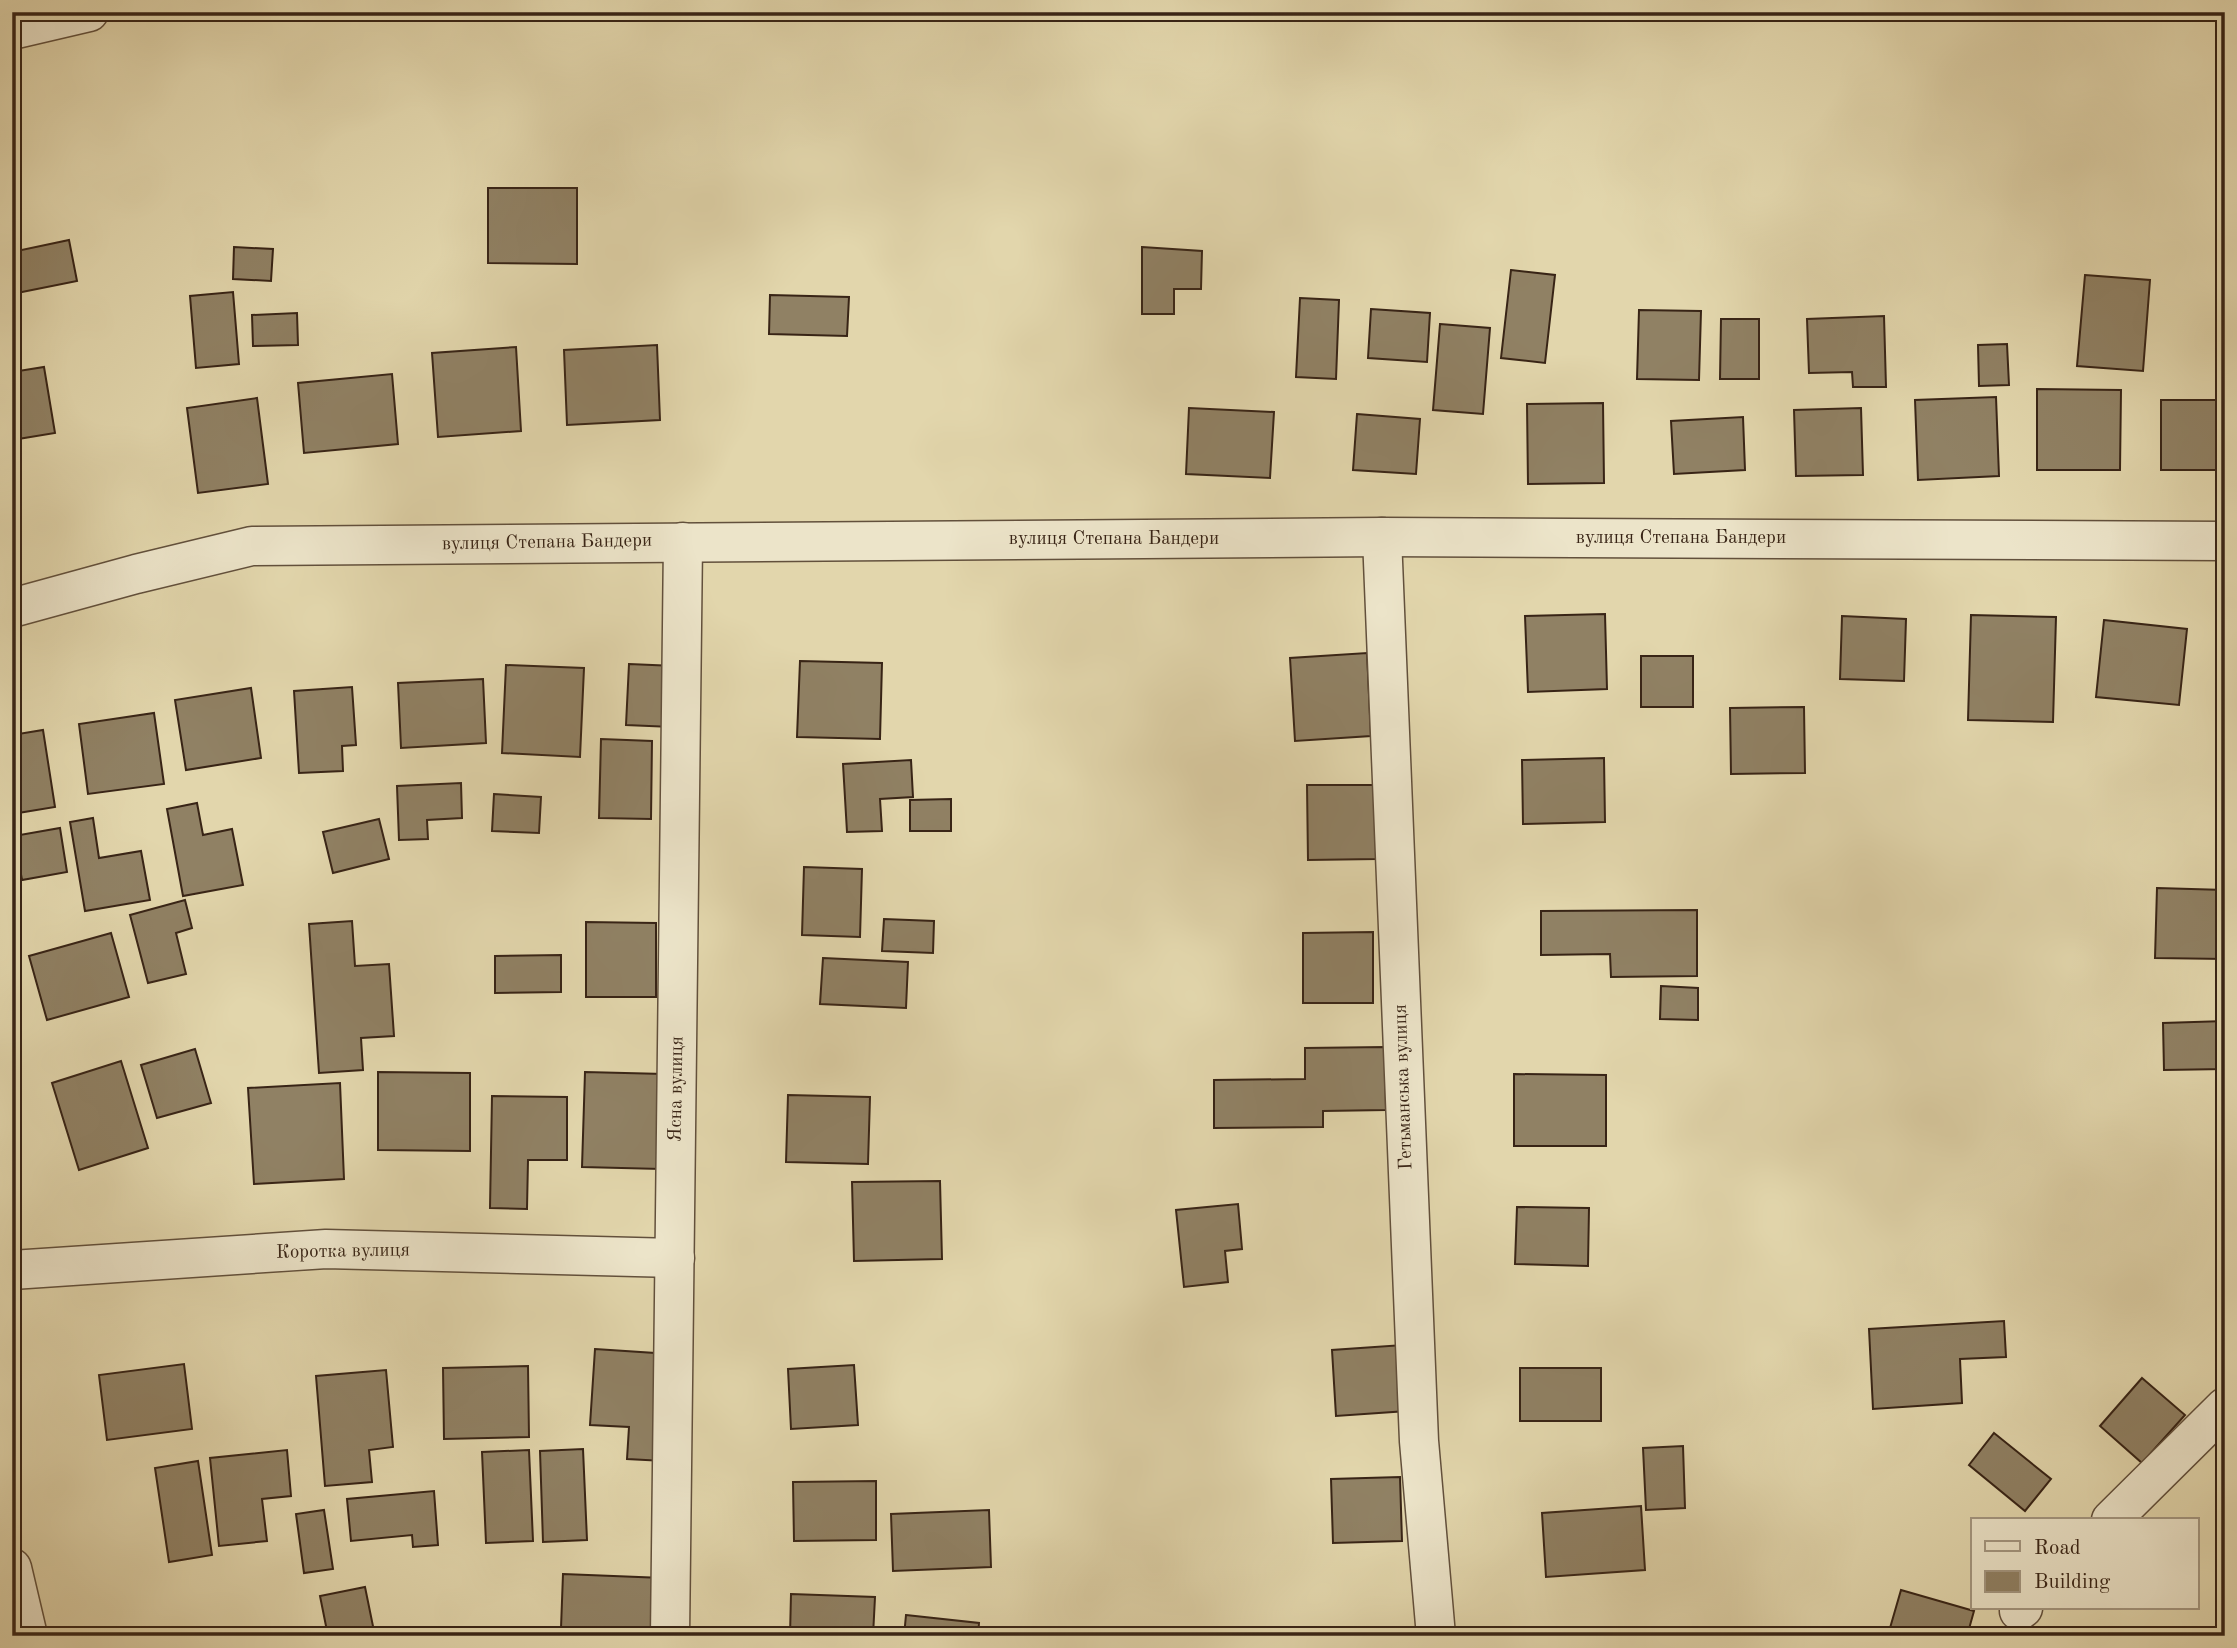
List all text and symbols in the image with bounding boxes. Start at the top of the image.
street label: вулиця Степана Бандери [1576,529,1786,548]
street label: вулиця Степана Бандери [1009,530,1219,549]
street label: вулиця Степана Бандери [442,532,652,554]
street label: Гетьманська вулиця [1392,1004,1416,1170]
street label: Ясна вулиця [667,1036,687,1142]
street label: Коротка вулиця [276,1241,410,1263]
legend [1971,1518,2198,1610]
text: Road [2034,1538,2081,1559]
text: Building [2034,1572,2111,1593]

